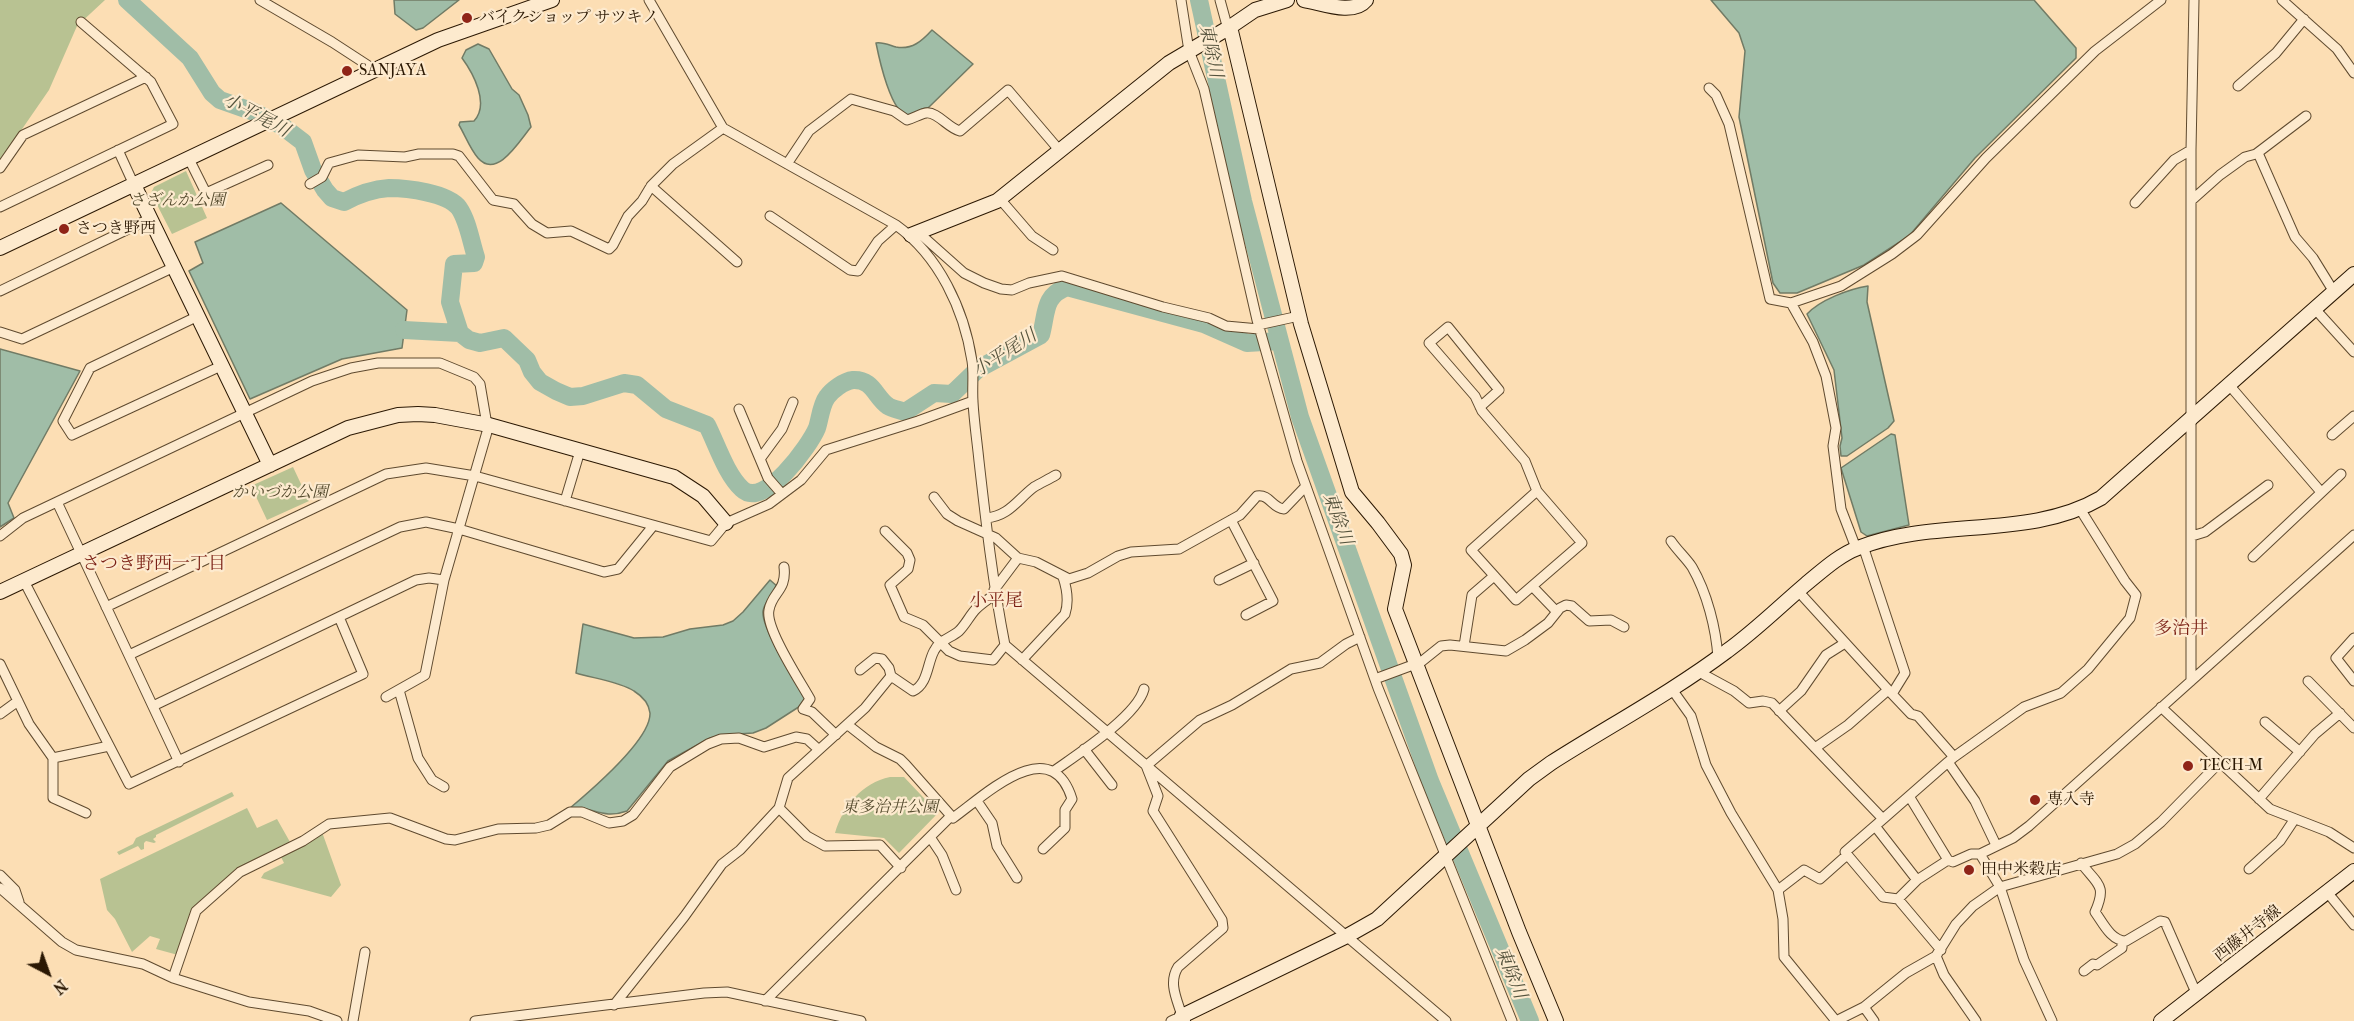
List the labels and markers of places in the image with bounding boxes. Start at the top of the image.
place label: バイクショップ サツキノ [479,8,658,28]
marker: バイクショップ サツキノ [460,11,474,25]
place label: SANJAYA [359,61,426,81]
marker: SANJAYA [340,64,354,78]
place label: さつき野西 [76,219,156,239]
marker: さつき野西 [57,222,71,236]
place label: TECH-M [2200,756,2263,776]
marker: TECH-M [2181,759,2195,773]
place label: 専入寺 [2047,790,2095,810]
marker: 専入寺 [2028,793,2042,807]
place label: 田中米穀店 [1981,860,2061,880]
marker: 田中米穀店 [1962,863,1976,877]

